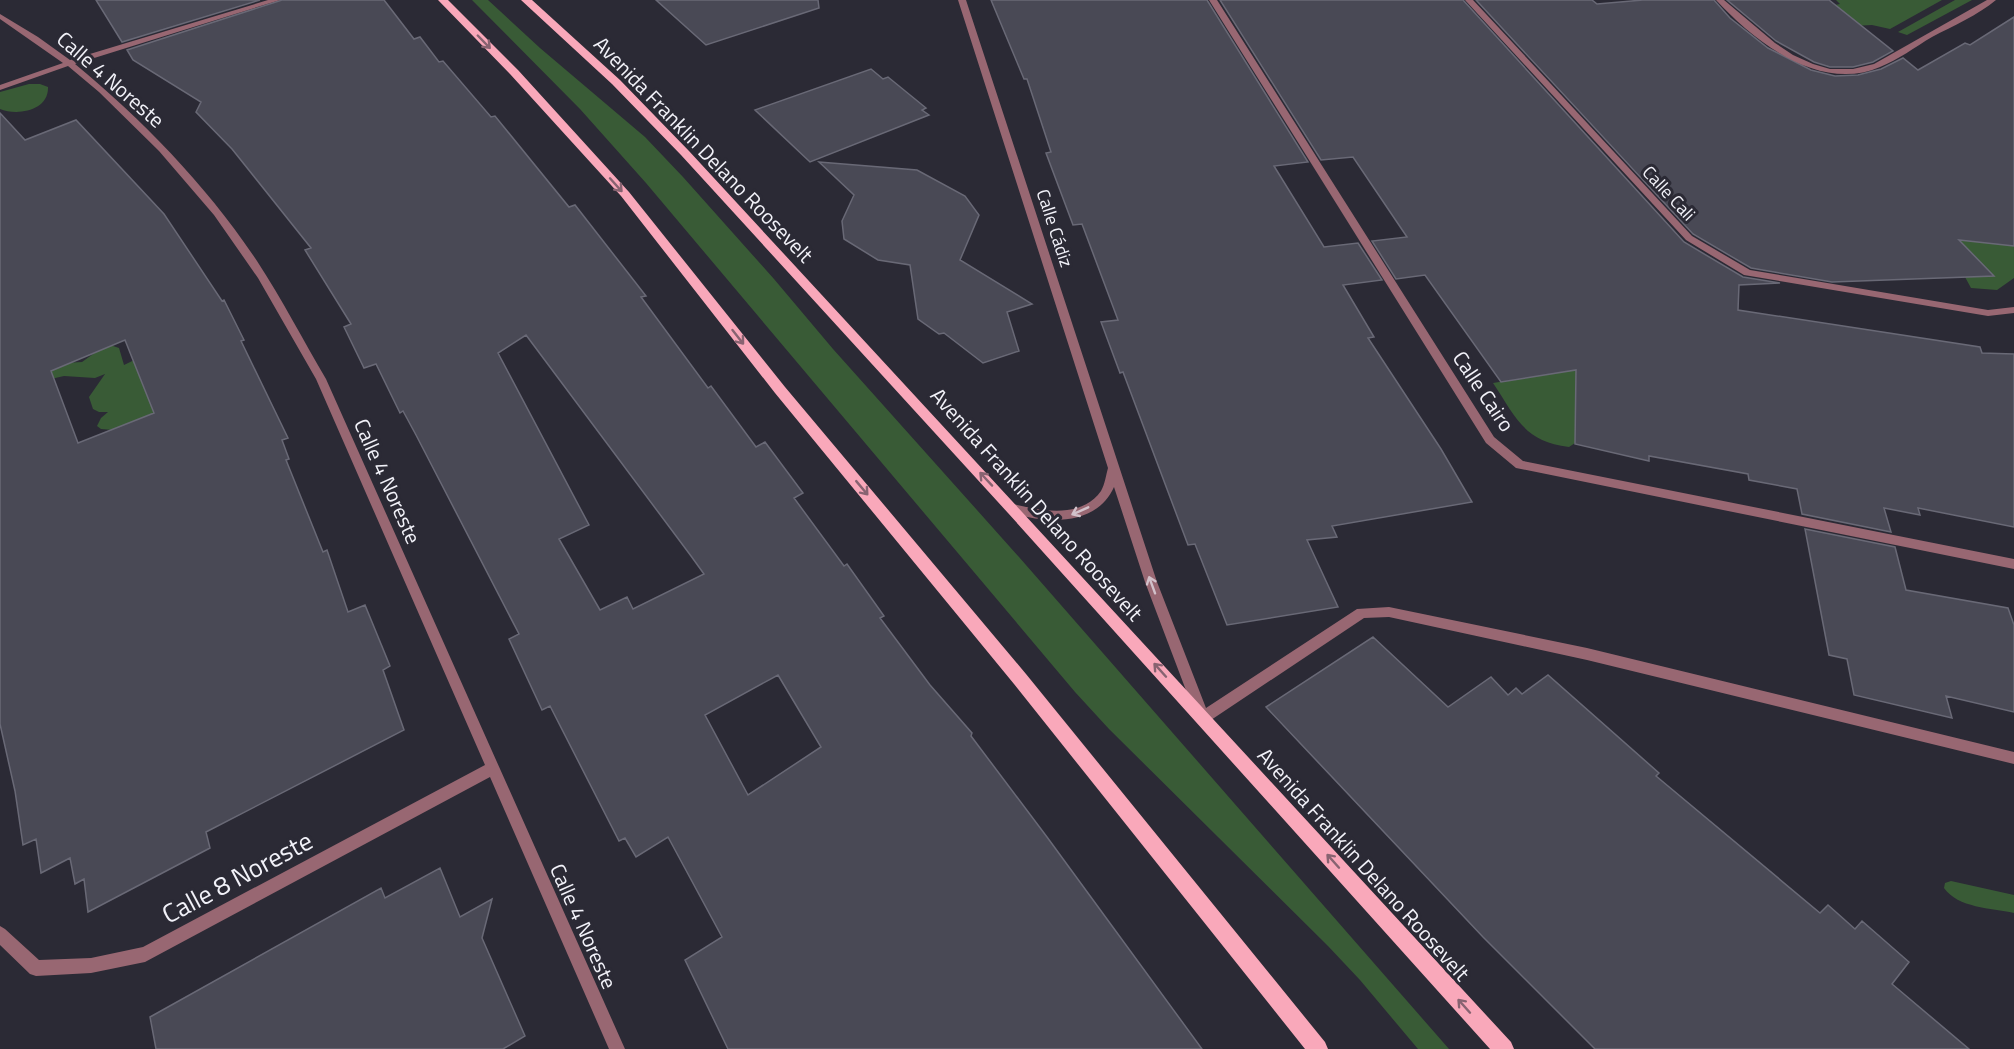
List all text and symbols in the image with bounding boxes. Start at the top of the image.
street label: Calle 4 Noreste [50,23,172,135]
street label: Avenida Franklin Delano Roosevelt [587,28,822,270]
one-way arrow [477,34,492,49]
street label: Calle Cali [1636,159,1702,227]
one-way arrow [609,177,623,192]
street label: Calle Cádiz [1030,185,1080,271]
one-way arrow [732,329,745,345]
street label: Calle Cairo [1445,344,1523,438]
street label: Avenida Franklin Delano Roosevelt [923,380,1151,628]
street label: Calle 4 Noreste [346,413,430,549]
one-way arrow [979,472,994,487]
one-way arrow [855,480,868,496]
one-way arrow [1071,505,1089,517]
one-way arrow [1146,576,1157,594]
one-way arrow [1153,663,1167,678]
street label: Avenida Franklin Delano Roosevelt [1250,740,1478,988]
street label: Calle 8 Noreste [155,821,319,933]
one-way arrow [1326,854,1340,869]
street label: Calle 4 Noreste [542,858,626,994]
one-way arrow [1457,998,1472,1013]

